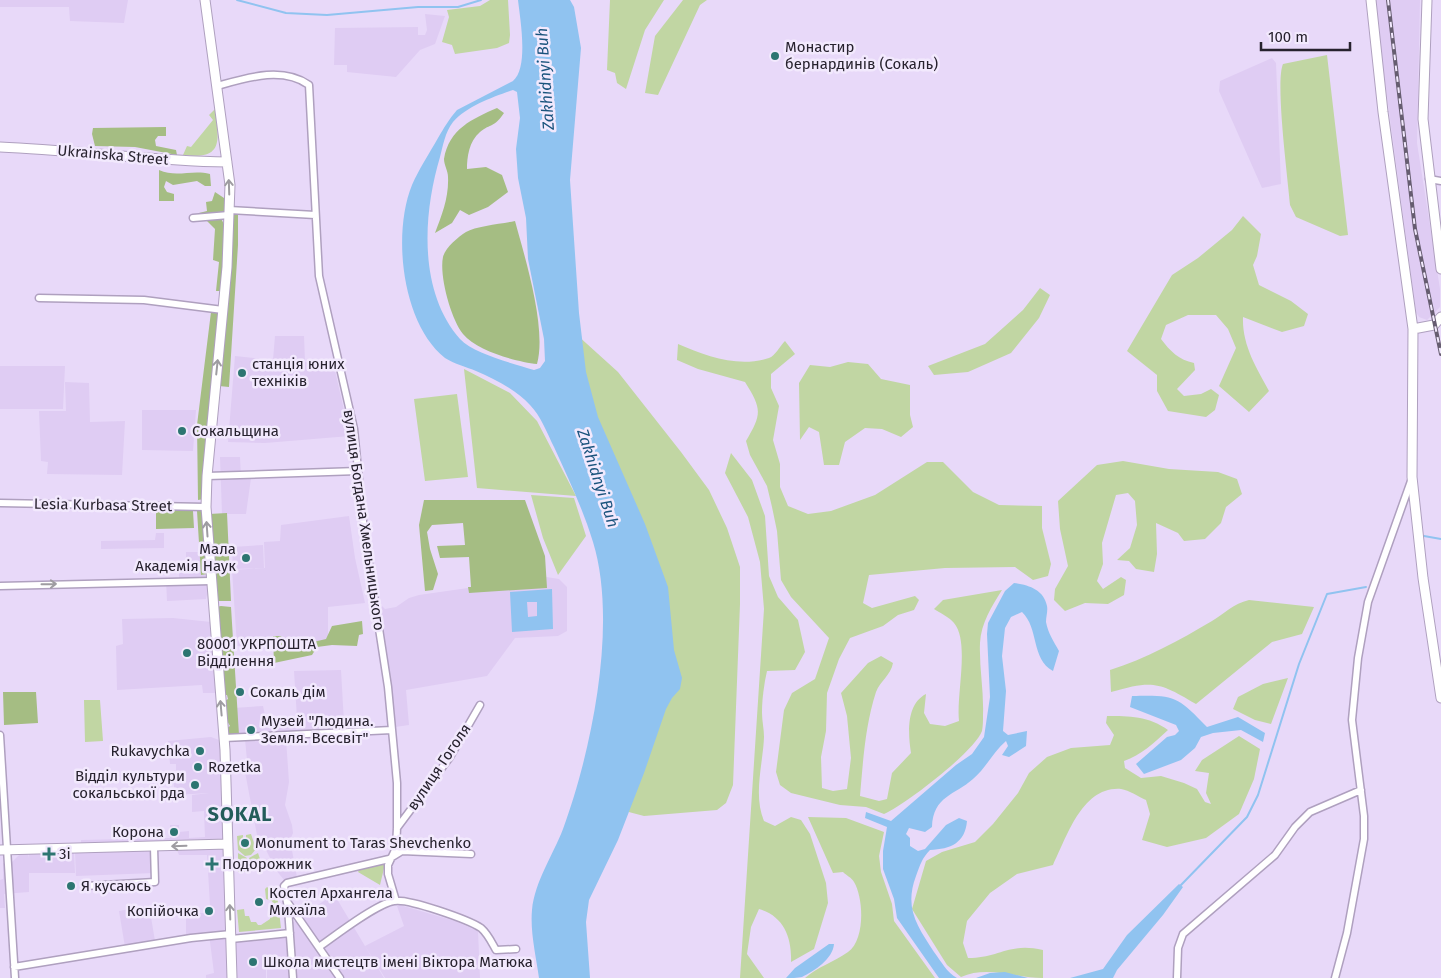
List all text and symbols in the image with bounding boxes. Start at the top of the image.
scale bar [1261,20,1350,52]
water label: Zakhidnyi Buh [532,27,558,132]
text: 100 m [1268,28,1308,46]
place label: Монастир бернардинів (Сокаль) [785,38,938,73]
marker: Монастир бернардинів (Сокаль) [769,50,781,62]
street label: Ukrainska Street [57,141,170,169]
one-way arrow [225,180,234,196]
place label: станція юних техніків [252,355,345,390]
one-way arrow [212,359,222,375]
marker: станція юних техніків [236,367,248,379]
street label: вулиця Богдана Хмельницького [340,408,388,632]
place label: Сокальщина [192,422,279,440]
marker: Сокальщина [176,425,188,437]
water label: Zakhidnyi Buh [573,425,623,530]
street label: Lesia Kurbasa Street [34,495,173,515]
one-way arrow [203,521,212,537]
place label: Мала Академія Наук [135,540,236,575]
marker: Мала Академія Наук [240,552,252,564]
one-way arrow [40,579,56,589]
place label: 80001 УКРПОШТА Відділення [197,635,317,670]
marker: 80001 УКРПОШТА Відділення [181,647,193,659]
place label: Сокаль дім [250,683,326,701]
marker: Сокаль дім [234,686,246,698]
one-way arrow [216,700,226,716]
place label: Музей "Людина. Земля. Всесвіт" [261,712,374,747]
street label: вулиця Гоголя [403,720,475,814]
marker: Музей "Людина. Земля. Всесвіт" [245,724,257,736]
place label: Rukavychka [111,742,190,760]
marker: Rukavychka [194,745,206,757]
place label: Rozetka [208,758,261,776]
marker: Rozetka [192,761,204,773]
place label: Відділ культури сокальської рда [72,767,185,802]
marker: Відділ культури сокальської рда [189,779,201,791]
district label: SOKAL [208,802,272,826]
place label: Корона [112,823,164,841]
marker: Корона [168,826,180,838]
place label: Monument to Taras Shevchenko [255,834,471,852]
marker: Monument to Taras Shevchenko [239,837,251,849]
one-way arrow [172,841,188,850]
place label: 3і [59,845,71,863]
marker: 3і [43,848,55,860]
place label: Подорожник [222,855,312,873]
marker: Подорожник [206,858,218,870]
place label: Я кусаюсь [81,877,151,895]
marker: Я кусаюсь [65,880,77,892]
place label: Костел Архангела Михаїла [269,884,393,919]
marker: Костел Архангела Михаїла [253,896,265,908]
place label: Копійочка [127,902,199,920]
one-way arrow [226,904,235,920]
marker: Копійочка [203,905,215,917]
place label: Школа мистецтв імені Віктора Матюка [263,953,533,971]
marker: Школа мистецтв імені Віктора Матюка [247,956,259,968]

